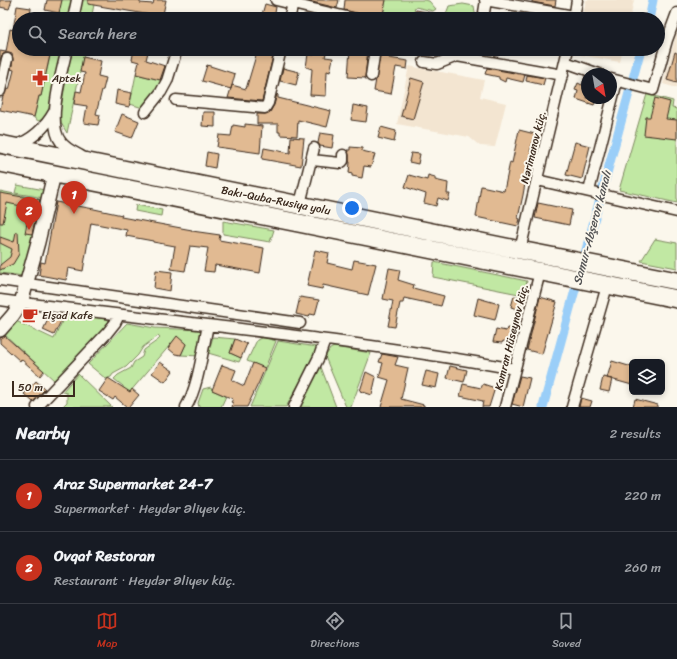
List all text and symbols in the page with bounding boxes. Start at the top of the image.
search box [12,12,665,56]
text: Search here [58,21,137,47]
icon: search [26,23,48,45]
north arrow [581,68,617,104]
pharmacy icon: Aptek [31,69,49,87]
place label: Aptek [51,69,81,88]
street label: Nərimanov küç. [515,109,552,186]
water label: Samur-Abşeron kanalı [566,167,618,288]
pin: 1 [61,181,87,214]
street label: Bakı-Quba-Rusiya yolu [220,181,332,220]
pin: 2 [16,197,42,230]
your location [342,198,362,218]
street label: Kamran Hüseynov küç. [489,282,534,392]
cafe icon: Elşad Kafe [21,306,39,324]
place label: Elşad Kafe [42,306,93,325]
map controls [629,359,665,395]
button: layers [629,359,665,395]
text: 50 m [18,378,43,397]
scale bar [12,379,75,398]
text: Nearby [16,418,70,448]
text: 2 results [610,422,661,445]
text: Araz Supermarket 24-7 [54,471,212,497]
text: 1 [26,484,32,507]
text: 220 m [624,484,661,507]
text: Supermarket · Heydər Əliyev küç. [54,497,246,520]
text: Ovqat Restoran [54,543,155,569]
text: 2 [25,556,33,579]
text: 260 m [625,556,661,579]
text: Restaurant · Heydər Əliyev küç. [54,569,236,592]
tab: Map [96,610,118,653]
tab: Directions [310,610,360,653]
tab: Saved [552,610,581,653]

